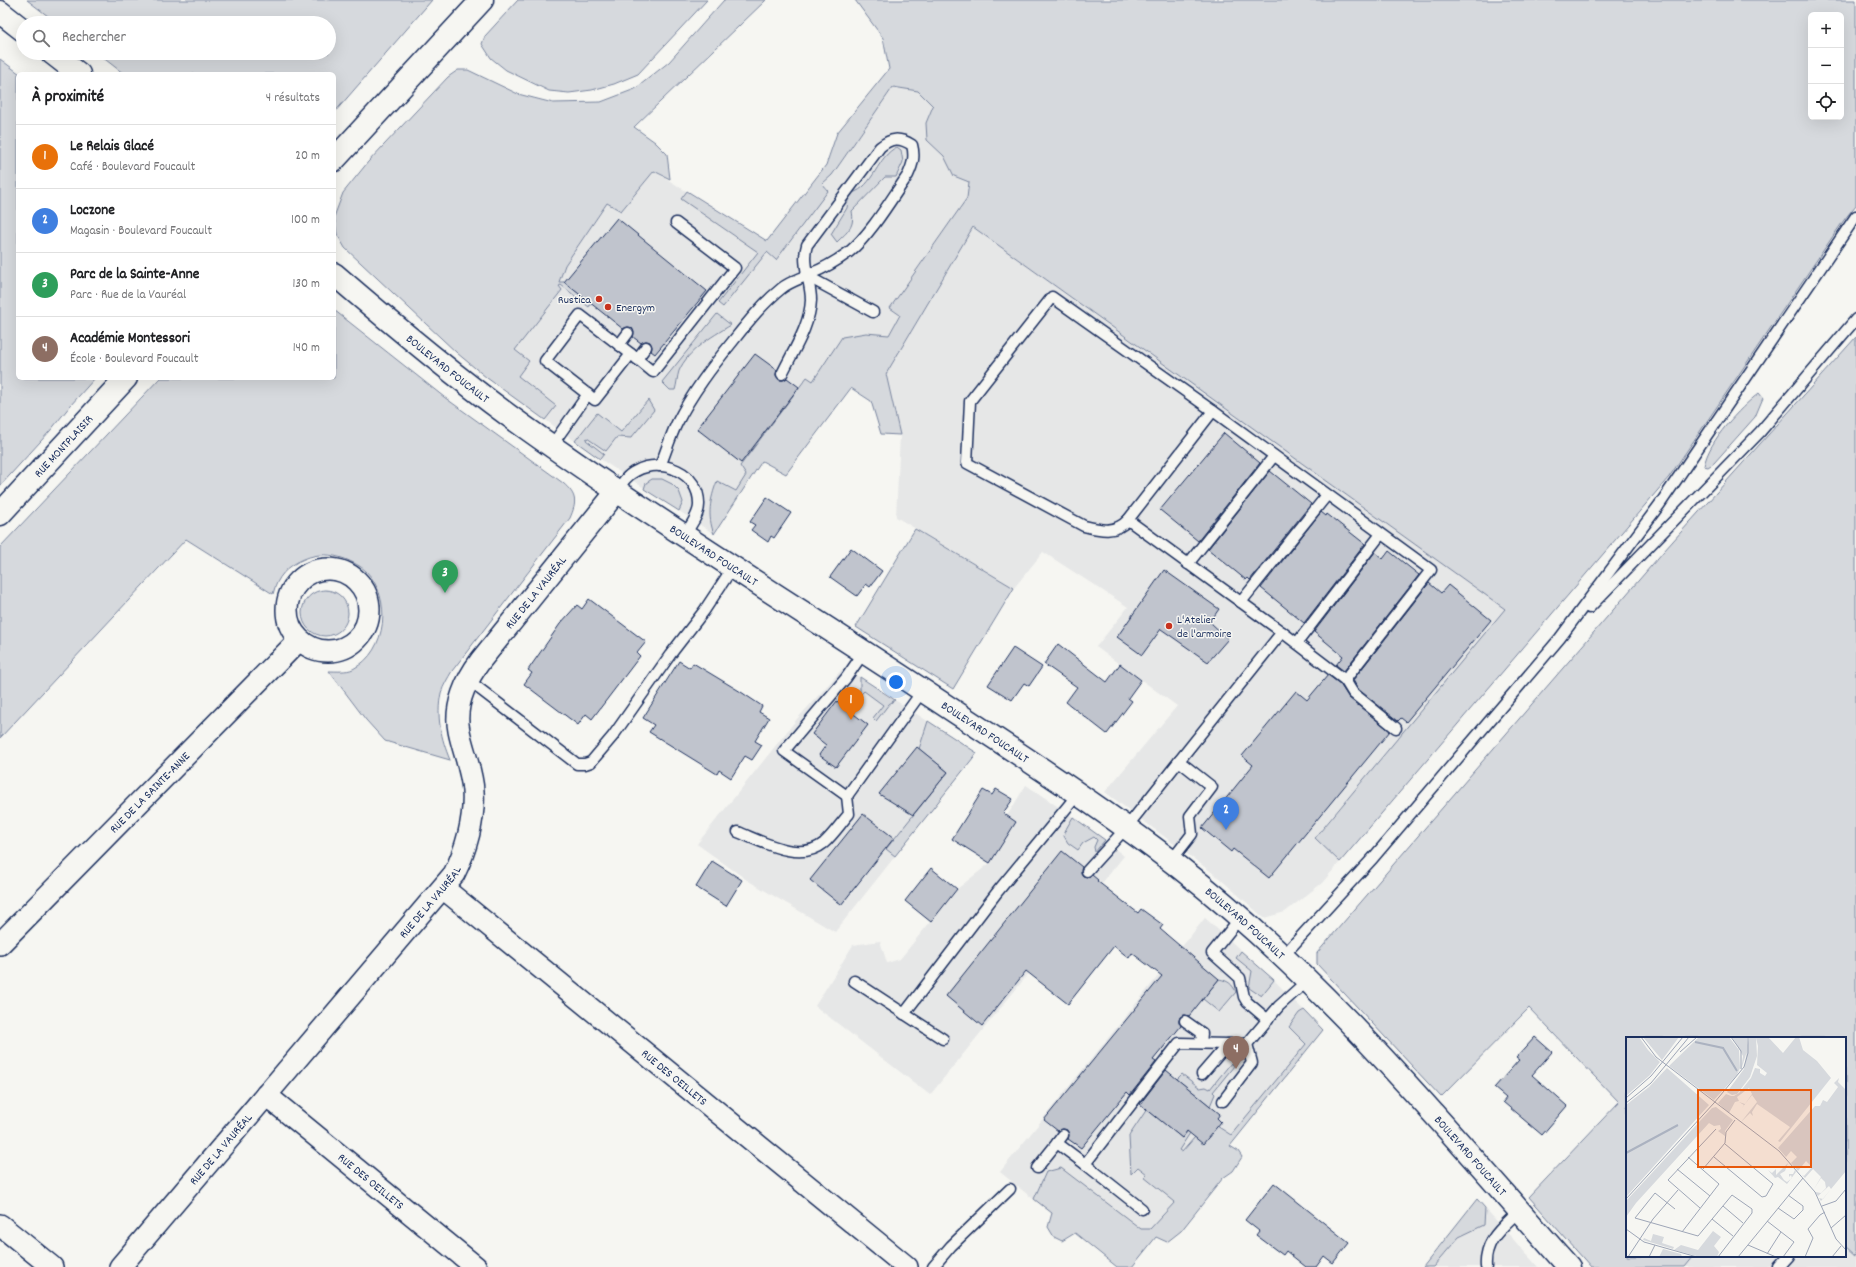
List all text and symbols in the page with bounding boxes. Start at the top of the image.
map controls [1808,12,1844,120]
button: + [1808,12,1844,48]
search box [16,16,336,60]
icon: search [30,27,52,49]
text: Rechercher [62,27,126,49]
button: − [1808,48,1844,84]
button: locate [1808,84,1844,120]
text: À proximité [32,86,104,110]
text: 4 résultats [266,89,320,108]
text: Le Relais Glacé [70,136,154,158]
text: 1 [44,147,46,166]
text: 20 m [295,147,320,166]
text: Café · Boulevard Foucault [70,158,195,177]
text: Loczone [70,200,115,222]
text: 2 [42,211,48,230]
text: 100 m [291,211,320,230]
text: Magasin · Boulevard Foucault [70,222,212,241]
text: Parc de la Sainte-Anne [70,264,199,286]
text: 3 [42,275,48,294]
text: 130 m [292,275,320,294]
text: Parc · Rue de la Vauréal [70,286,186,305]
place label: Rustica [558,292,591,309]
marker: Rustica [594,294,604,304]
place label: Energym [616,300,655,317]
marker: Energym [603,302,613,312]
text: Académie Montessori [70,328,190,350]
street label: BOULEVARD FOUCAULT [402,331,492,408]
text: 4 [42,339,48,358]
text: 140 m [293,339,320,358]
text: École · Boulevard Foucault [70,350,198,369]
street label: RUE MONTPLAISIR [31,412,98,482]
street label: BOULEVARD FOUCAULT [666,521,761,591]
street label: RUE DE LA VAURÉAL [502,553,571,633]
pin: 3 [432,560,458,593]
place label: L'Atelier de l'armoire [1177,612,1231,643]
marker: L'Atelier de l'armoire [1164,621,1174,631]
your location [886,672,906,692]
pin: 1 [838,687,864,720]
street label: BOULEVARD FOUCAULT [937,698,1032,768]
street label: RUE DE LA SAINTE-ANNE [106,748,195,838]
pin: 2 [1213,797,1239,830]
street label: RUE DE LA VAURÉAL [396,864,466,943]
street label: BOULEVARD FOUCAULT [1201,884,1288,964]
pin: 4 [1223,1036,1249,1069]
inset map [1626,1037,1846,1257]
street label: RUE DES OEILLETS [637,1046,710,1111]
street label: RUE DE LA VAURÉAL [186,1110,257,1189]
street label: BOULEVARD FOUCAULT [1429,1113,1510,1200]
street label: RUE DES OEILLETS [334,1150,407,1215]

